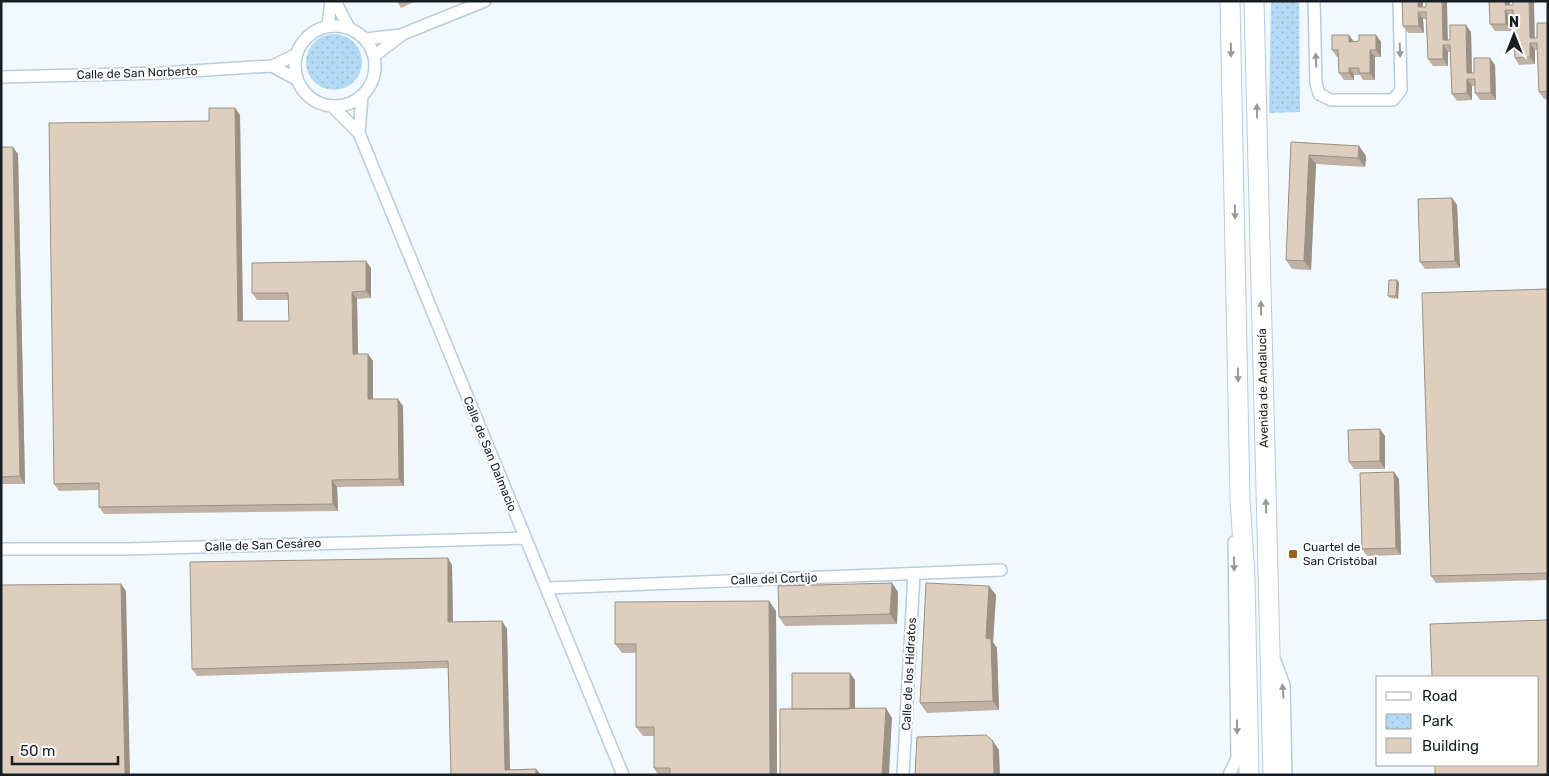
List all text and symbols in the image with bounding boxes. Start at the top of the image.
north arrow [1489,10,1539,60]
text: N [1509,14,1519,31]
one-way arrow [1227,42,1235,58]
one-way arrow [1396,42,1404,58]
one-way arrow [1311,52,1319,68]
street label: Calle de San Norberto [76,64,198,82]
one-way arrow [1253,103,1261,119]
one-way arrow [1231,205,1239,221]
one-way arrow [1257,300,1265,316]
street label: Avenida de Andalucía [1255,328,1271,448]
one-way arrow [1234,367,1242,383]
street label: Calle de San Dalmacio [461,394,520,514]
one-way arrow [1261,497,1269,513]
street label: Calle de San Cesáreo [204,536,322,554]
place label: Cuartel de San Cristóbal [1303,540,1377,568]
marker: Cuartel de San Cristóbal [1287,548,1299,560]
one-way arrow [1231,556,1239,572]
street label: Calle del Cortijo [730,570,818,588]
street label: Calle de los Hidratos [899,617,919,731]
legend [1376,676,1539,766]
one-way arrow [1279,683,1287,699]
text: Road [1422,687,1458,705]
text: Park [1422,712,1453,730]
one-way arrow [1233,719,1241,735]
scale bar [12,734,119,766]
text: Building [1422,737,1479,755]
text: 50 m [20,742,55,760]

